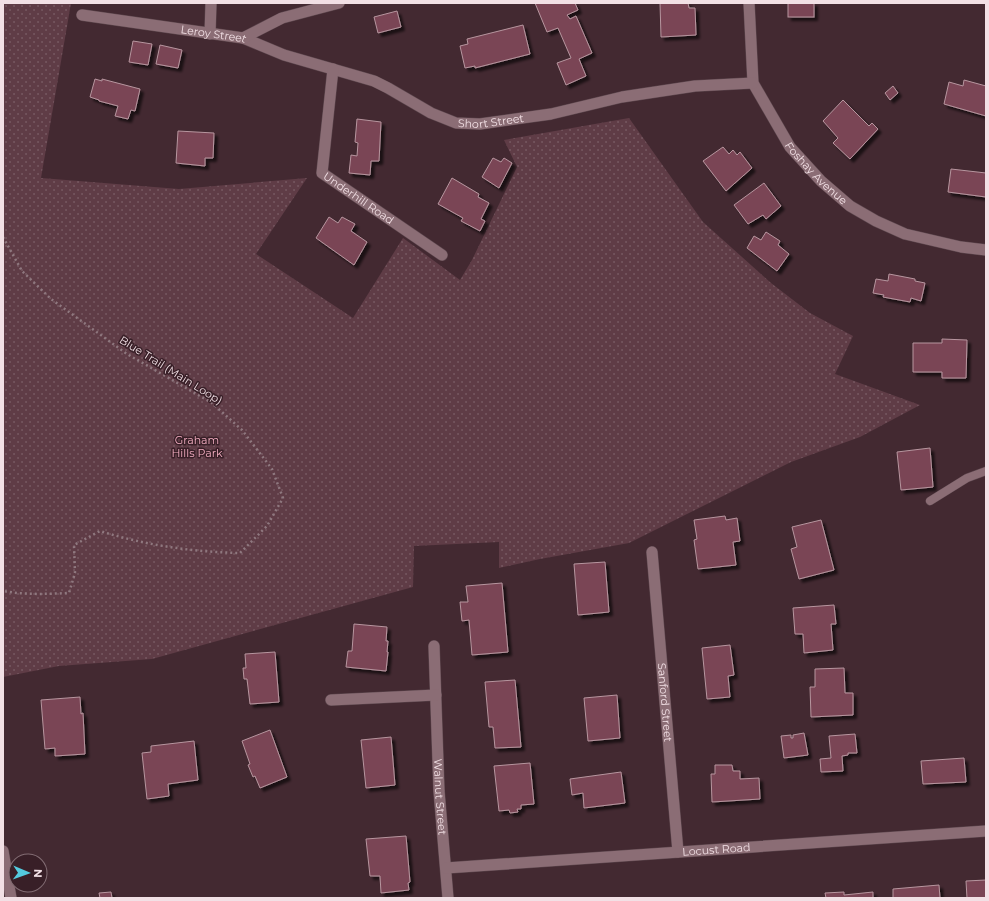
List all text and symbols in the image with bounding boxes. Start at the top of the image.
street label: Leroy Street [180,22,249,46]
street label: Short Street [458,111,525,131]
street label: Foshay Avenue [782,139,851,208]
street label: Underhill Road [321,169,397,227]
street label: Blue Trail (Main Loop) [117,333,225,407]
park label: Graham Hills Park [171,433,223,460]
street label: Sanford Street [655,662,675,743]
street label: Walnut Street [431,758,450,836]
street label: Locust Road [682,840,751,859]
north arrow [8,853,48,893]
text: N [31,869,45,878]

